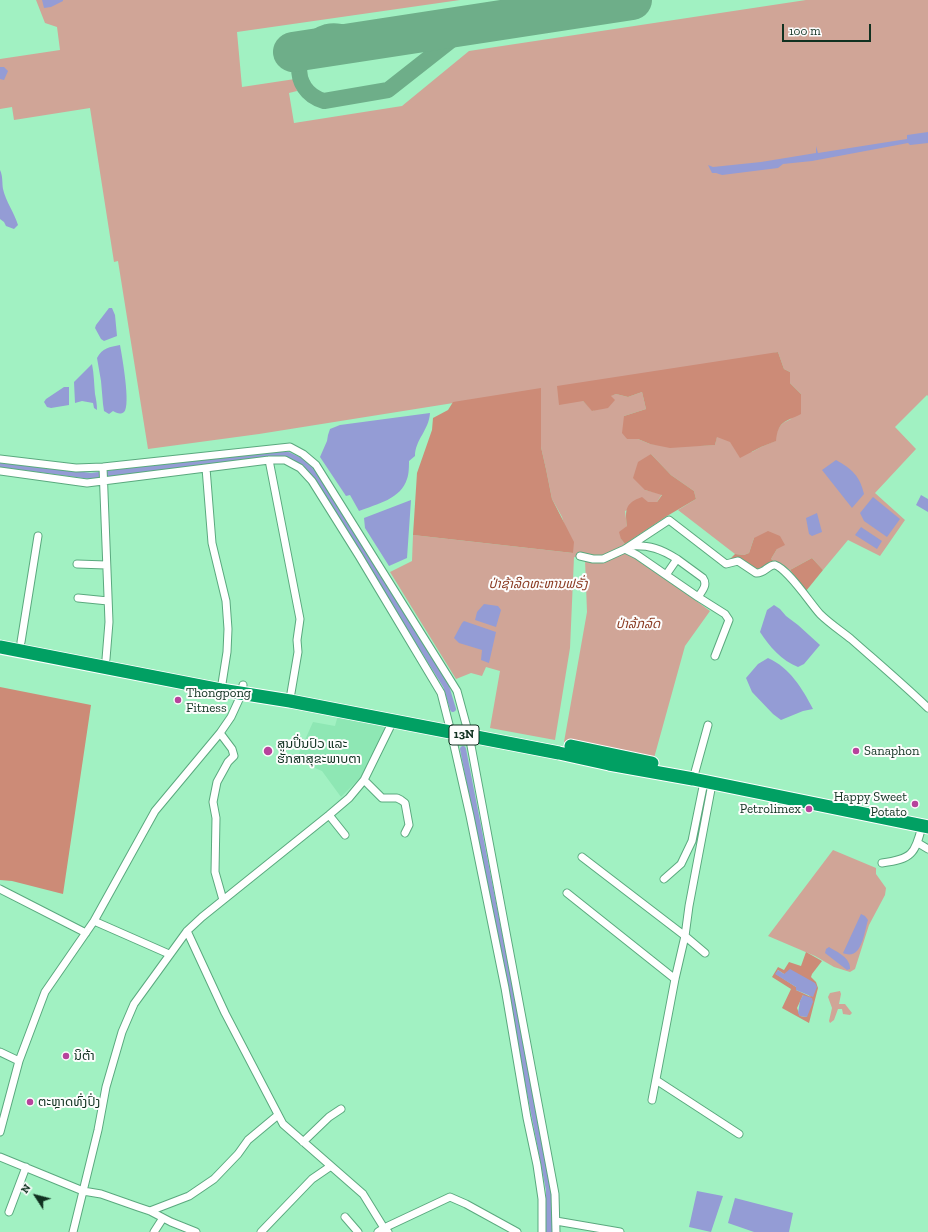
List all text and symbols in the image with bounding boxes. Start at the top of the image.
scale bar [784,16,873,42]
text: 100 m [789,24,821,38]
park label: ປ່າຊ້າລິດທະຫານຟຣັ່ງ [488,576,588,592]
park label: ປ່າລ້ກລົດ [616,616,660,632]
place label: Thongpong Fitness [186,685,251,716]
marker: Thongpong Fitness [173,695,183,705]
road number: 13N [449,725,479,745]
place label: ສູນປິ່ນປົວ ແລະ ຮັກສາສຸຂະພາບຕາ [277,736,361,767]
place label: Sanaphon [864,743,919,759]
marker: ສູນປິ່ນປົວ ແລະ ຮັກສາສຸຂະພາບຕາ [262,745,274,757]
marker: Sanaphon [851,746,861,756]
place label: Happy Sweet Potato [834,789,907,820]
marker: Happy Sweet Potato [910,799,920,809]
place label: Petrolimex [740,801,801,817]
marker: Petrolimex [804,804,814,814]
place label: ນິຕ້າ [74,1048,95,1064]
marker: ນິຕ້າ [61,1051,71,1061]
place label: ຕະຫຼາດທົ່ງປົ່ງ [38,1094,100,1110]
marker: ຕະຫຼາດທົ່ງປົ່ງ [25,1097,35,1107]
north arrow [16,1176,56,1216]
text: N [18,1181,34,1196]

